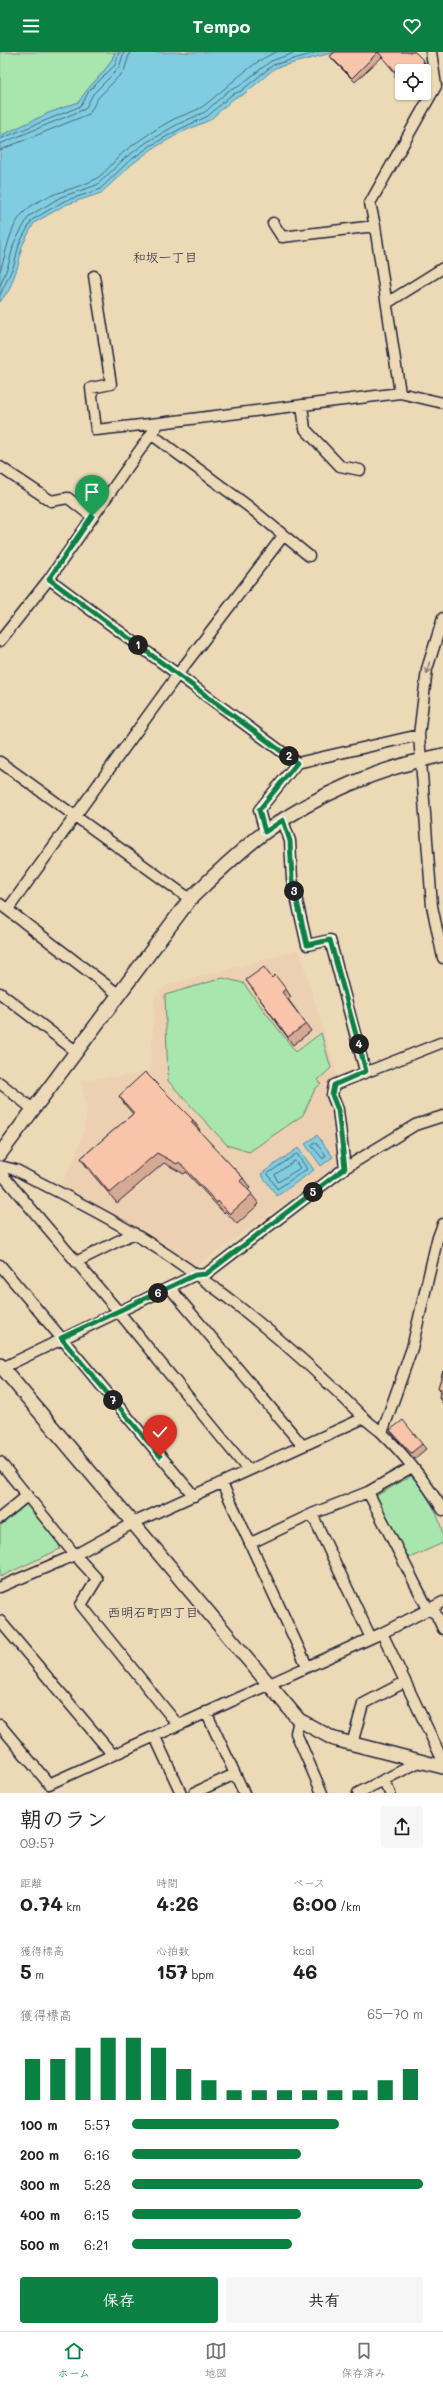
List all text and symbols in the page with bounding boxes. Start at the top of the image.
text: Tempo [193,14,250,38]
icon: menu [20,15,42,37]
icon: heart [401,15,423,37]
map controls [395,64,431,100]
button: locate [395,64,431,100]
district label: 和坂一丁目 [132,248,198,265]
pin [75,475,109,516]
icon: arrive [81,481,103,503]
pin: 1 [128,635,148,655]
text: 1 [136,637,140,652]
one-way arrow [423,661,431,674]
pin: 2 [279,746,299,766]
text: 2 [286,748,292,763]
pin: 3 [284,881,304,901]
text: 3 [291,883,297,898]
pin: 4 [349,1034,369,1054]
text: 4 [356,1036,362,1051]
pin: 5 [303,1182,323,1202]
text: 5 [310,1184,316,1199]
pin: 6 [148,1283,168,1303]
text: 6 [155,1285,161,1300]
pin: 7 [103,1390,123,1410]
text: 7 [110,1392,116,1407]
pin [143,1415,177,1456]
icon: check [149,1421,171,1443]
district label: 西明石町四丁目 [107,1603,199,1620]
text: 朝のラン [20,1804,108,1833]
button: share [381,1806,423,1848]
text: 09:57 [20,1834,55,1851]
text: 距離 [20,1875,42,1890]
text: 時間 [156,1875,178,1890]
text: ペース [293,1875,325,1890]
text: 0.74 [20,1890,63,1916]
text: 4:26 [156,1890,199,1916]
text: 6:00 [293,1890,337,1916]
text: km [63,1899,81,1914]
text: /km [337,1899,361,1914]
text: 獲得標高 [20,1943,64,1958]
text: 心拍数 [156,1943,189,1958]
text: kcal [293,1943,315,1958]
text: 5 [20,1958,32,1984]
text: 157 [156,1958,188,1984]
text: 46 [293,1958,317,1984]
text: m [32,1967,44,1982]
text: bpm [188,1967,214,1982]
text: 65–70 m [367,2005,423,2022]
text: 獲得標高 [20,2006,72,2023]
text: 100 m [20,2116,57,2133]
text: 5:57 [84,2116,110,2133]
text: 200 m [20,2146,59,2163]
text: 6:16 [84,2146,110,2163]
text: 300 m [20,2176,60,2193]
text: 5:28 [84,2176,111,2193]
text: 400 m [20,2206,60,2223]
text: 6:15 [84,2206,109,2223]
text: 500 m [20,2236,59,2253]
text: 6:21 [84,2236,109,2253]
button: 保存 [20,2277,218,2323]
button: 共有 [226,2277,423,2323]
tab: ホーム [57,2340,90,2380]
tab: 地図 [205,2340,227,2380]
tab: 保存済み [342,2340,386,2380]

